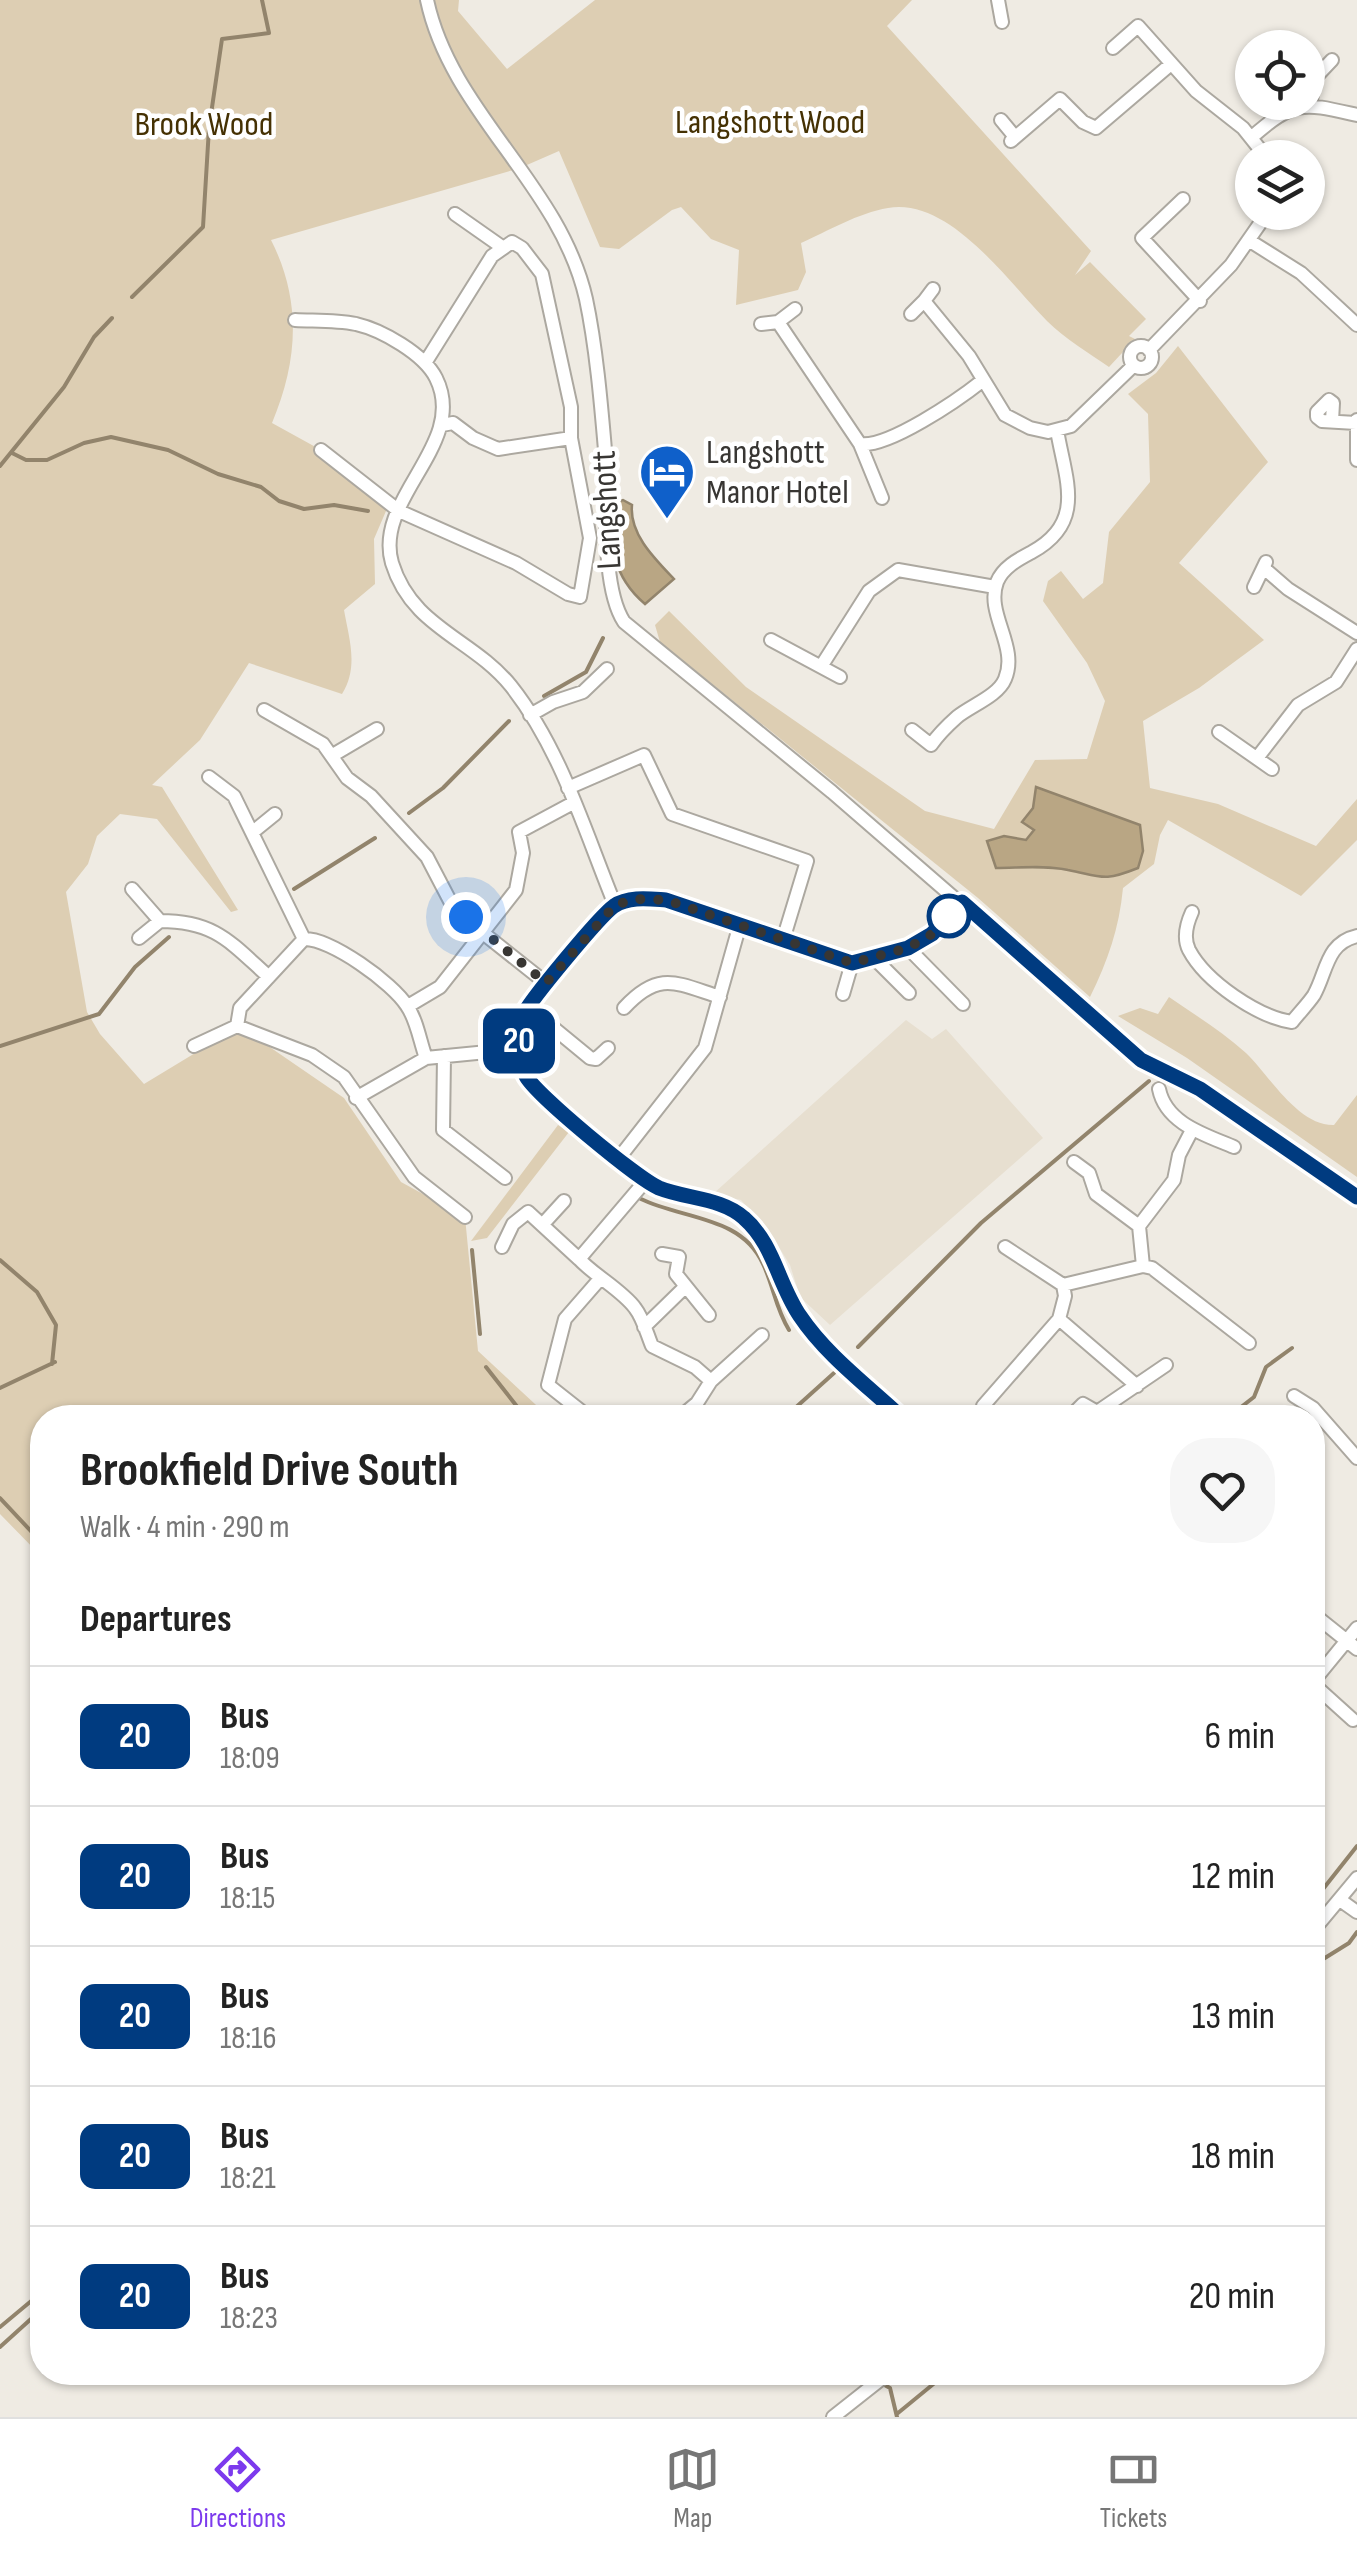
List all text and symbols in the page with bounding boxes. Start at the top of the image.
map controls [1235,30,1325,230]
button: locate [1235,30,1325,120]
park label: Langshott Wood [675,101,865,144]
park label: Brook Wood [135,103,273,146]
button: layers [1235,140,1325,230]
place label: Langshott Manor Hotel [706,431,849,514]
hotel icon: Langshott Manor Hotel [637,442,697,521]
street label: Langshott [582,450,632,570]
your location [441,892,491,942]
unlabelled marker [928,895,970,937]
line badge: 20 [474,1008,564,1074]
text: 20 [503,1020,535,1063]
button: heart [1170,1438,1275,1543]
text: Brookfield Drive South [80,1442,459,1499]
text: Walk · 4 min · 290 m [80,1508,289,1547]
text: Departures [80,1597,232,1642]
text: Bus [220,1694,269,1739]
text: 6 min [1205,1714,1275,1759]
text: 20 [119,1715,151,1758]
text: 18:09 [220,1739,280,1778]
text: Bus [220,1834,269,1879]
text: 12 min [1192,1854,1275,1899]
text: 20 [119,1855,151,1898]
text: 18:15 [220,1879,275,1918]
text: Bus [220,1974,269,2019]
text: 13 min [1192,1994,1275,2039]
text: 20 [119,1995,151,2038]
text: 18:16 [220,2019,276,2058]
text: Bus [220,2114,269,2159]
text: 18 min [1191,2134,1275,2179]
text: 20 [119,2135,151,2178]
text: 18:21 [220,2159,276,2198]
text: Bus [220,2254,269,2299]
text: 20 min [1189,2274,1275,2319]
text: 20 [119,2275,151,2318]
text: 18:23 [220,2299,278,2338]
tab: Directions [190,2442,286,2535]
tab: Map [665,2442,720,2535]
tab: Tickets [1100,2442,1167,2535]

